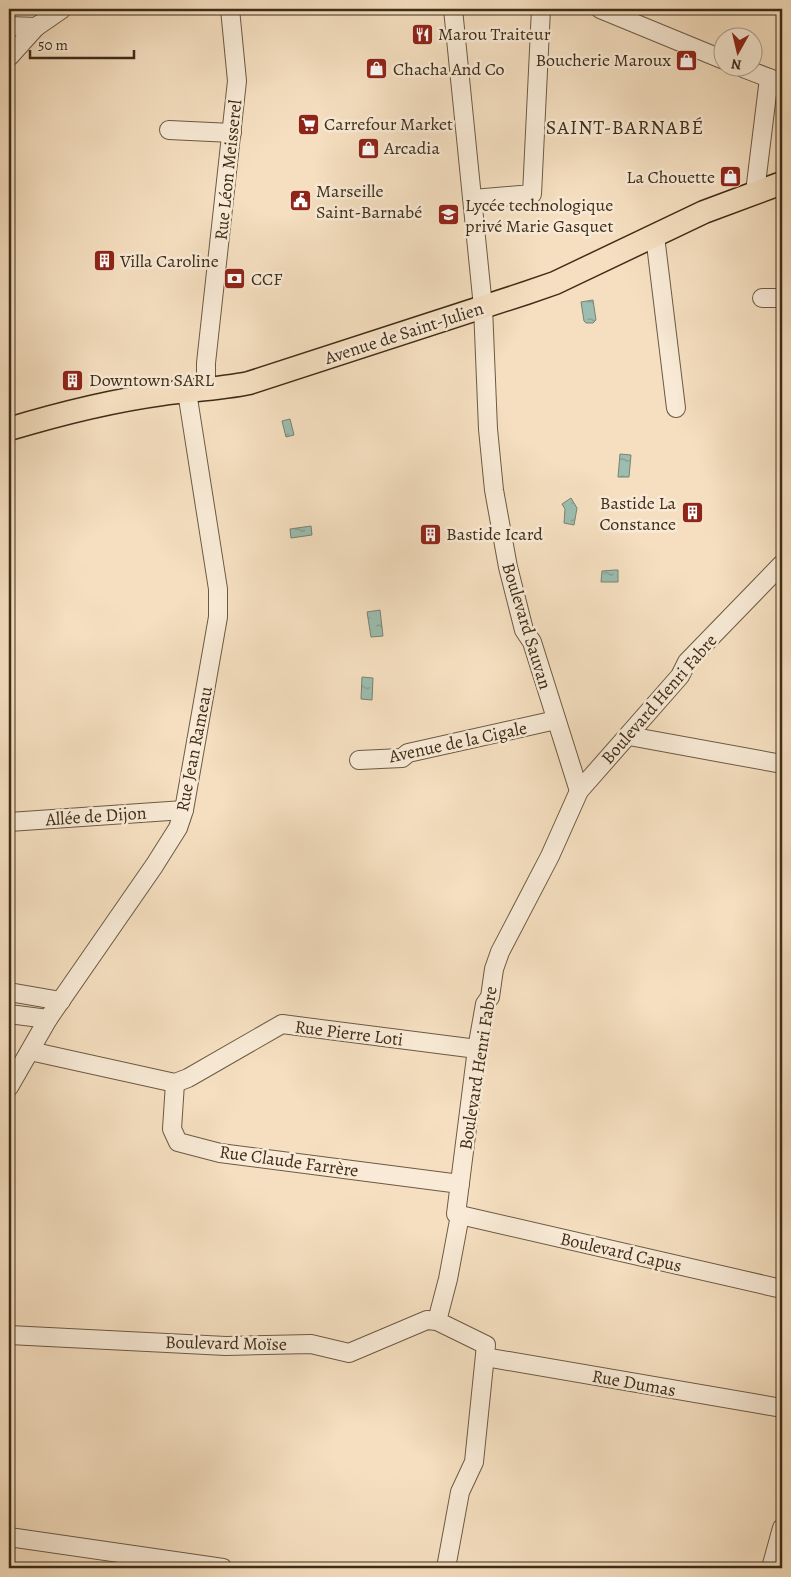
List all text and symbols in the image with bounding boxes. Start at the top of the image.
restaurant icon: Marou Traiteur [410,22,434,46]
place label: Marou Traiteur [438,22,551,46]
scale bar [30,28,134,60]
north arrow [714,28,764,78]
text: 50 m [38,35,68,55]
place label: Boucherie Maroux [535,48,671,72]
shop icon: Boucherie Maroux [675,48,699,72]
text: N [730,54,743,74]
shop icon: Chacha And Co [365,57,389,81]
place label: Chacha And Co [393,57,505,81]
street label: Rue Léon Meisserel [209,98,247,241]
supermarket icon: Carrefour Market [296,112,320,136]
place label: Carrefour Market [324,112,453,136]
district label: SAINT-BARNABÉ [546,114,704,141]
shop icon: Arcadia [356,136,380,160]
place label: Arcadia [383,136,440,160]
place label: La Chouette [626,165,715,189]
shop icon: La Chouette [719,165,743,189]
place label: Marseille Saint-Barnabé [316,179,422,224]
public building icon: Marseille Saint-Barnabé [288,189,312,213]
place label: Lycée technologique privé Marie Gasquet [465,193,613,238]
school or university icon: Lycée technologique privé Marie Gasquet [437,203,461,227]
building icon: Villa Caroline [92,249,116,273]
place label: Villa Caroline [119,249,219,273]
bank icon: CCF [223,267,247,291]
place label: CCF [251,267,283,291]
street label: Avenue de Saint-Julien [321,296,487,370]
building icon: Downtown SARL [61,368,85,392]
place label: Downtown SARL [89,368,215,392]
place label: Bastide La Constance [599,491,677,536]
building icon: Bastide La Constance [680,501,704,525]
building icon: Bastide Icard [418,522,442,546]
place label: Bastide Icard [446,522,543,546]
street label: Boulevard Sauvan [496,560,558,692]
street label: Boulevard Henri Fabre [596,629,722,769]
street label: Rue Jean Rameau [170,684,218,814]
street label: Avenue de la Cigale [386,716,529,769]
street label: Allée de Dijon [44,800,147,832]
street label: Boulevard Henri Fabre [453,985,503,1151]
street label: Rue Pierre Loti [293,1014,405,1052]
street label: Rue Claude Farrère [218,1139,360,1183]
street label: Boulevard Capus [558,1226,684,1278]
street label: Boulevard Moïse [165,1330,287,1356]
street label: Rue Dumas [590,1364,678,1402]

